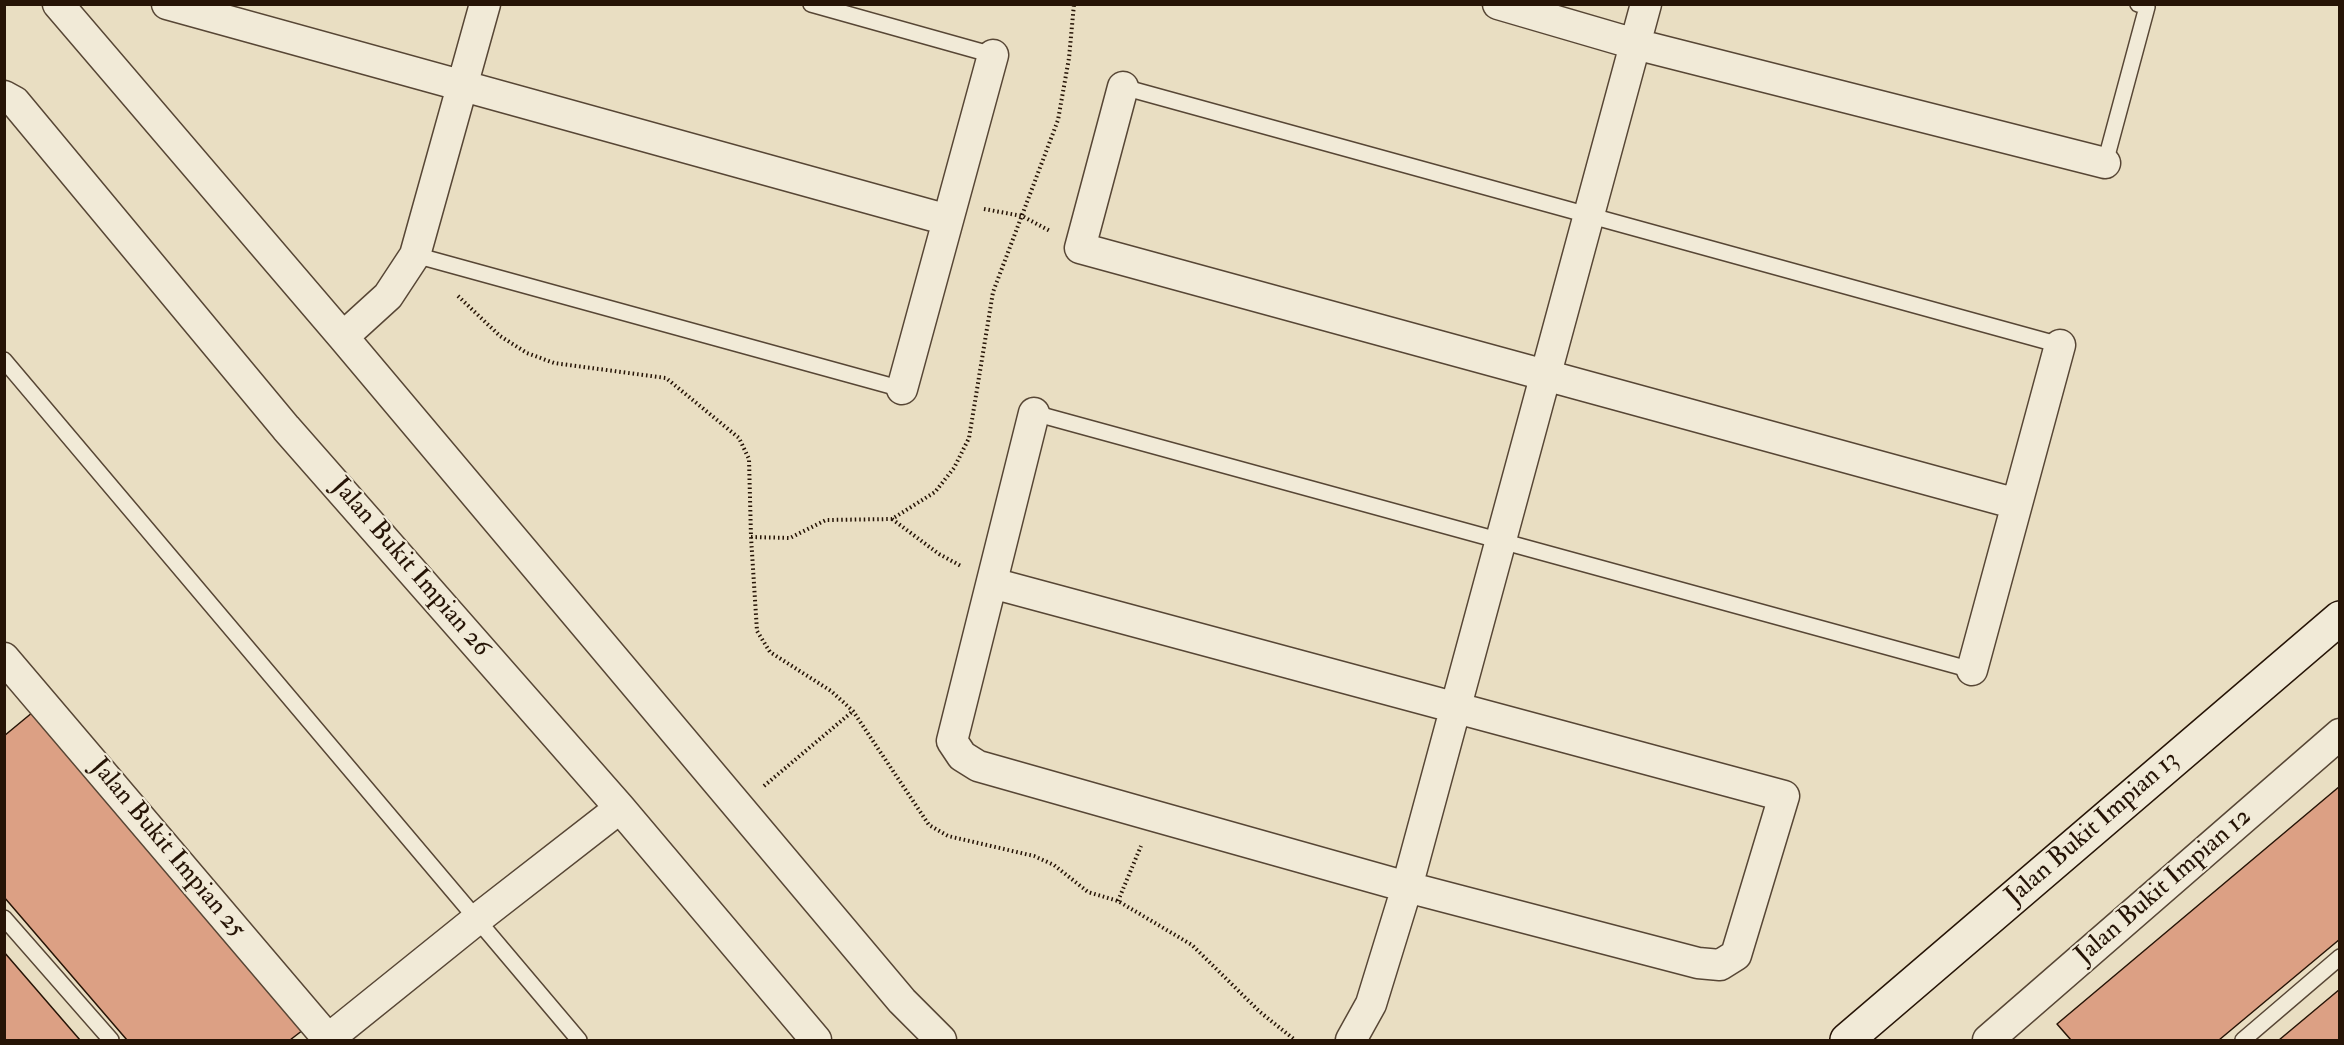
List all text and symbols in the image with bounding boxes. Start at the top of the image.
street label: Jalan Bukit Impian 26 [324,472,496,664]
street label: Jalan Bukit Impian 13 [2000,745,2186,913]
street label: Jalan Bukit Impian 25 [83,753,251,945]
street label: Jalan Bukit Impian 12 [2070,802,2258,972]

